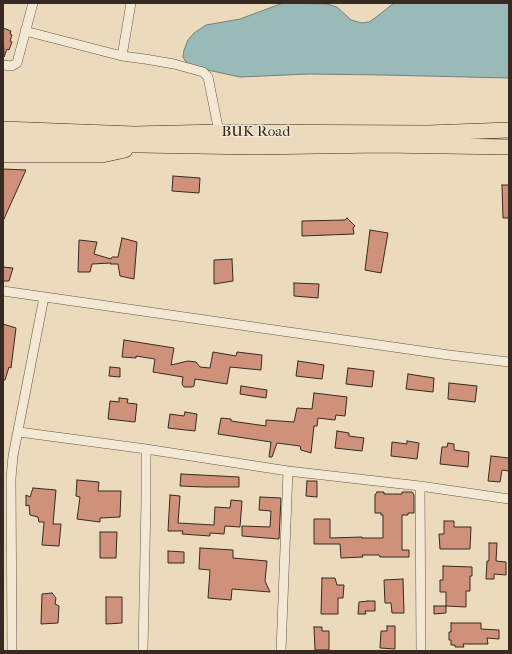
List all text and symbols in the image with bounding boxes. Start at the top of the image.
street label: BUK Road [222,123,290,141]

